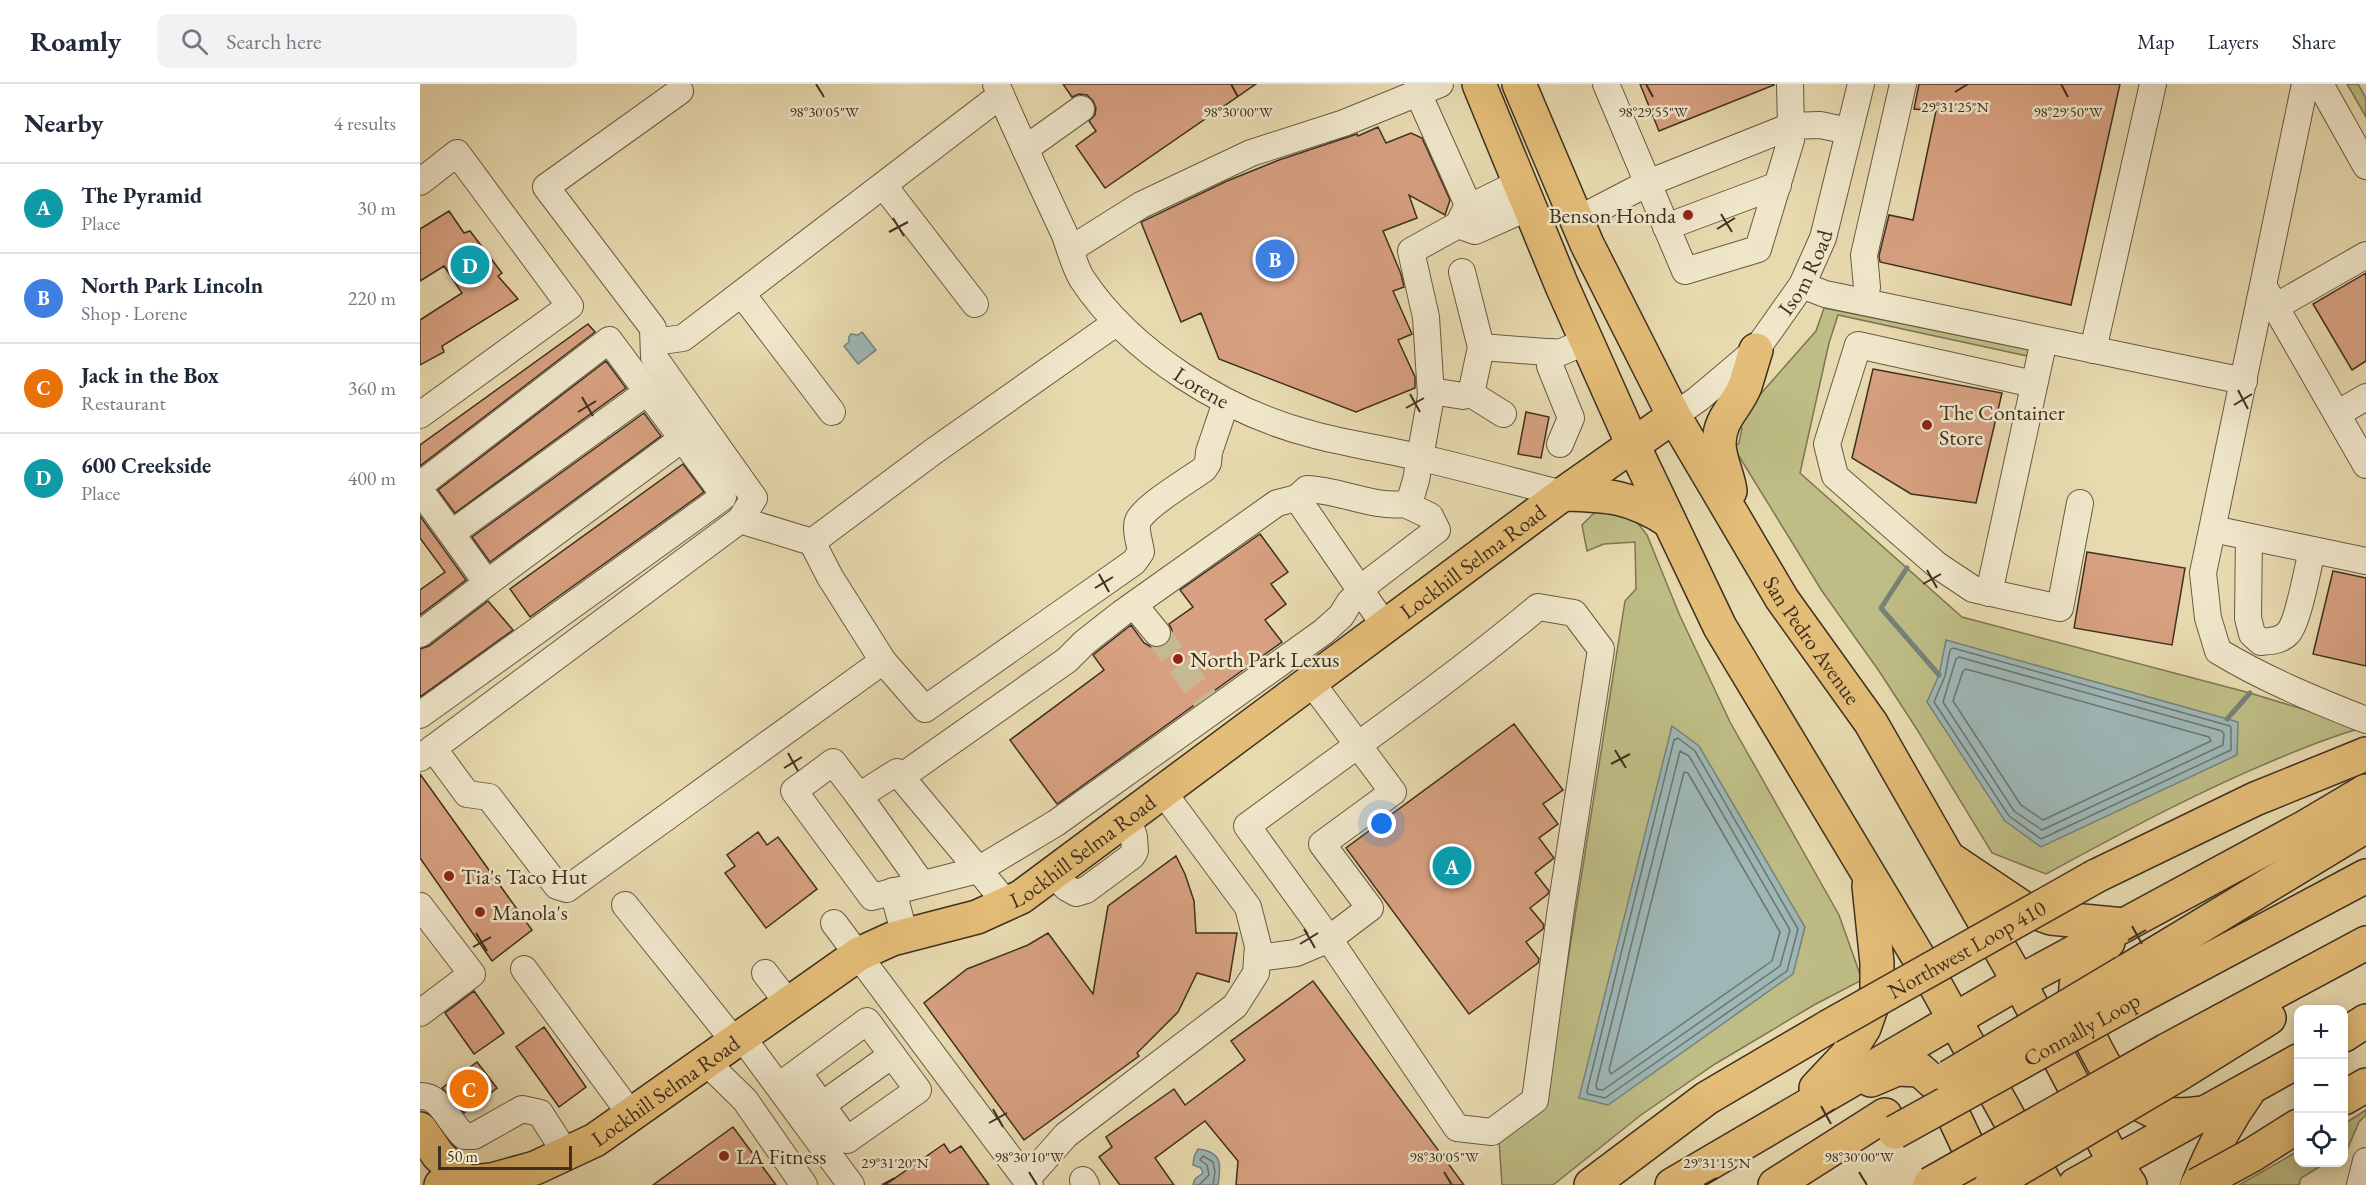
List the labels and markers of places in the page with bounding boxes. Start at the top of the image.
place label: Benson Honda [1549,201,1676,230]
marker: Benson Honda [1681,208,1695,222]
pin: B [1256,236,1294,282]
pin: D [451,242,490,288]
place label: The Container Store [1939,398,2065,452]
marker: The Container Store [1920,418,1934,432]
place label: North Park Lexus [1190,645,1339,674]
marker: North Park Lexus [1171,652,1185,666]
pin: A [1432,844,1472,888]
place label: Tia's Taco Hut [461,862,587,891]
marker: Tia's Taco Hut [442,869,456,883]
place label: Manola's [492,898,568,927]
marker: Manola's [473,905,487,919]
pin: C [449,1066,488,1112]
place label: LA Fitness [736,1142,826,1171]
marker: LA Fitness [717,1149,731,1163]

